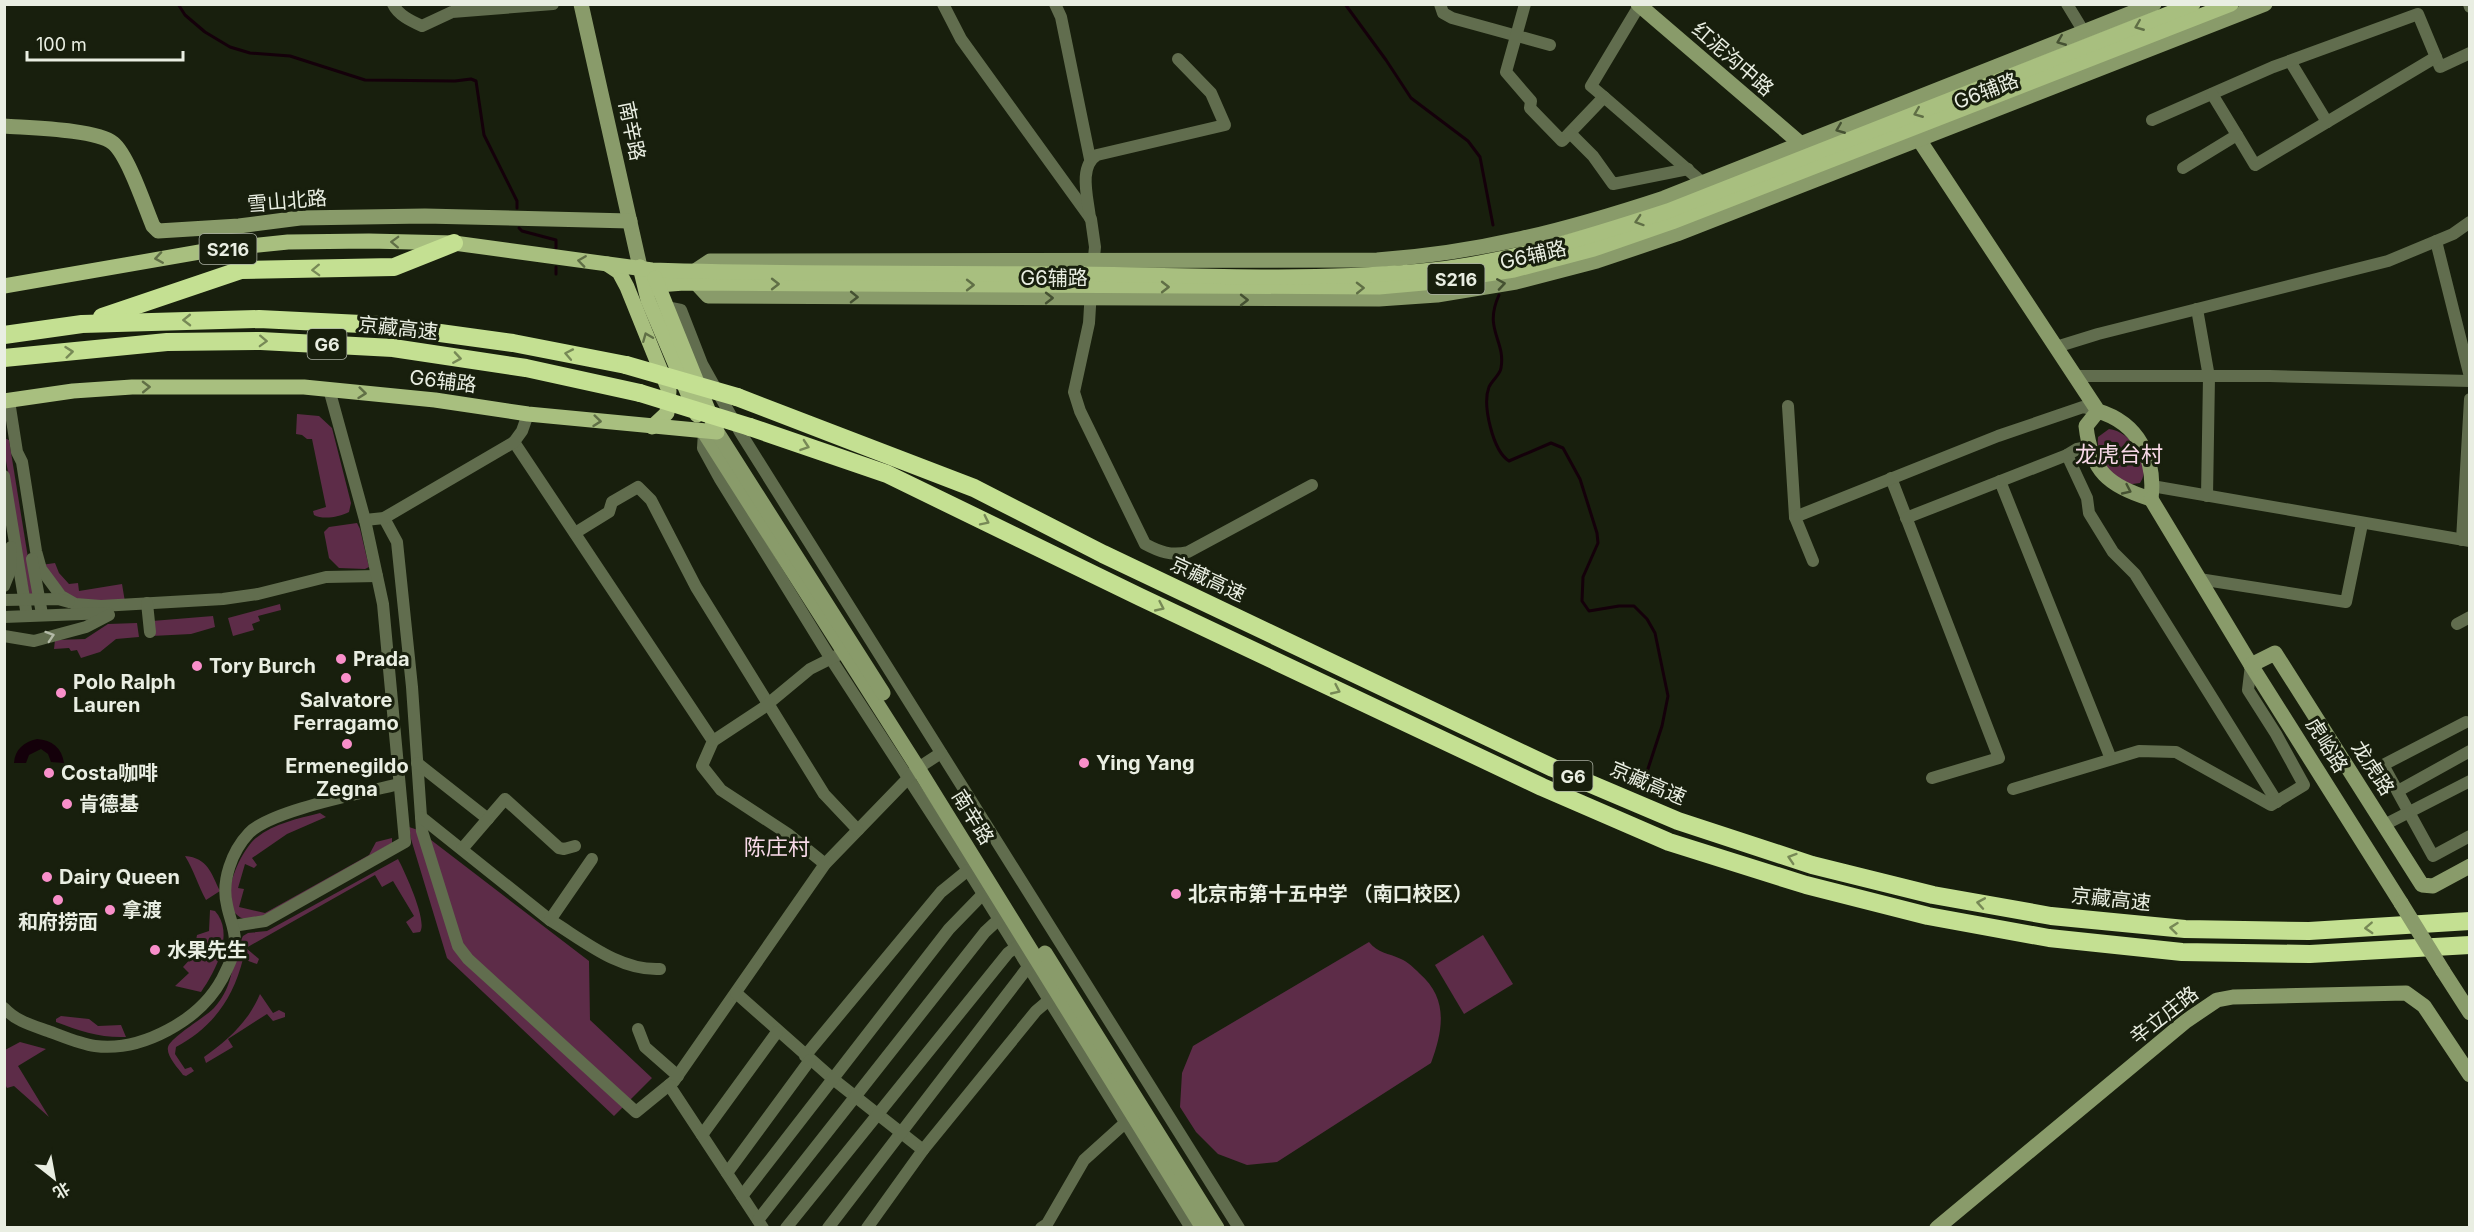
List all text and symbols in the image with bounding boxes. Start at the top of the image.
street label: 红泥沟中路 [1687,17,1779,101]
one-way arrow [2134,19,2145,31]
scale bar [27,24,183,62]
text: 100 m [36,34,87,55]
one-way arrow [2056,34,2067,46]
street label: G6辅路 [1950,68,2022,114]
street label: 南辛路 [614,99,650,163]
one-way arrow [1914,106,1925,118]
one-way arrow [1836,122,1847,134]
street label: 雪山北路 [246,186,328,216]
one-way arrow [1634,214,1644,226]
road number: S216 [200,234,256,264]
one-way arrow [391,236,400,248]
street label: G6辅路 [1497,236,1569,274]
one-way arrow [155,252,164,264]
one-way arrow [577,255,587,267]
one-way arrow [311,264,320,276]
road number: S216 [1428,264,1484,294]
street label: G6辅路 [1020,266,1088,290]
one-way arrow [771,278,780,290]
one-way arrow [1495,278,1505,291]
one-way arrow [966,279,975,292]
one-way arrow [1161,281,1170,293]
one-way arrow [1356,281,1365,294]
one-way arrow [849,291,858,303]
one-way arrow [1044,292,1053,305]
one-way arrow [1239,294,1248,306]
street label: 京藏高速 [357,312,439,344]
one-way arrow [183,314,192,326]
road number: G6 [308,329,346,359]
one-way arrow [642,332,654,343]
one-way arrow [259,335,268,347]
one-way arrow [64,346,73,359]
one-way arrow [564,348,574,361]
one-way arrow [453,351,462,363]
street label: G6辅路 [408,365,478,397]
one-way arrow [142,381,151,393]
one-way arrow [357,386,366,399]
one-way arrow [593,414,602,427]
one-way arrow [799,438,810,451]
district label: 龙虎台村 [2075,441,2163,467]
one-way arrow [2121,483,2132,495]
one-way arrow [978,514,989,526]
street label: 京藏高速 [1167,551,1249,607]
one-way arrow [1153,599,1164,611]
one-way arrow [44,630,55,643]
place label: Prada [353,647,410,671]
marker: Prada [334,652,348,666]
place label: Tory Burch [209,654,316,678]
marker: Tory Burch [190,659,204,673]
place label: Polo Ralph Lauren [73,670,176,717]
marker: Salvatore Ferragamo [339,671,353,685]
one-way arrow [1330,683,1341,695]
marker: Polo Ralph Lauren [54,686,68,700]
place label: Salvatore Ferragamo [293,688,399,735]
street label: 虎峪路 [2301,713,2353,777]
street label: 龙虎路 [2347,736,2399,800]
marker: Ermenegildo Zegna [340,737,354,751]
place label: Ying Yang [1096,751,1195,775]
place label: Ermenegildo Zegna [285,754,409,801]
marker: Ying Yang [1077,756,1091,770]
street label: 京藏高速 [1606,756,1690,810]
place label: Costa咖啡 [61,761,158,785]
road number: G6 [1554,761,1592,791]
marker: Costa咖啡 [42,766,56,780]
street label: 南辛路 [947,785,999,849]
place label: 肯德基 [79,792,139,816]
marker: 肯德基 [60,797,74,811]
district label: 陈庄村 [744,834,810,860]
one-way arrow [1787,853,1798,865]
place label: Dairy Queen [59,865,180,889]
marker: Dairy Queen [40,870,54,884]
place label: 北京市第十五中学 （南口校区） [1188,882,1473,906]
street label: 京藏高速 [2070,883,2152,915]
marker: 北京市第十五中学 （南口校区） [1169,887,1183,901]
marker: 和府捞面 [51,893,65,907]
one-way arrow [1977,897,1987,910]
place label: 拿渡 [122,898,162,922]
marker: 拿渡 [103,903,117,917]
place label: 和府捞面 [18,910,98,934]
one-way arrow [2365,921,2374,934]
one-way arrow [2170,922,2179,935]
place label: 水果先生 [167,938,247,962]
marker: 水果先生 [148,943,162,957]
street label: 辛立庄路 [2125,981,2203,1049]
north arrow [24,1148,84,1208]
text: 北 [50,1178,74,1204]

